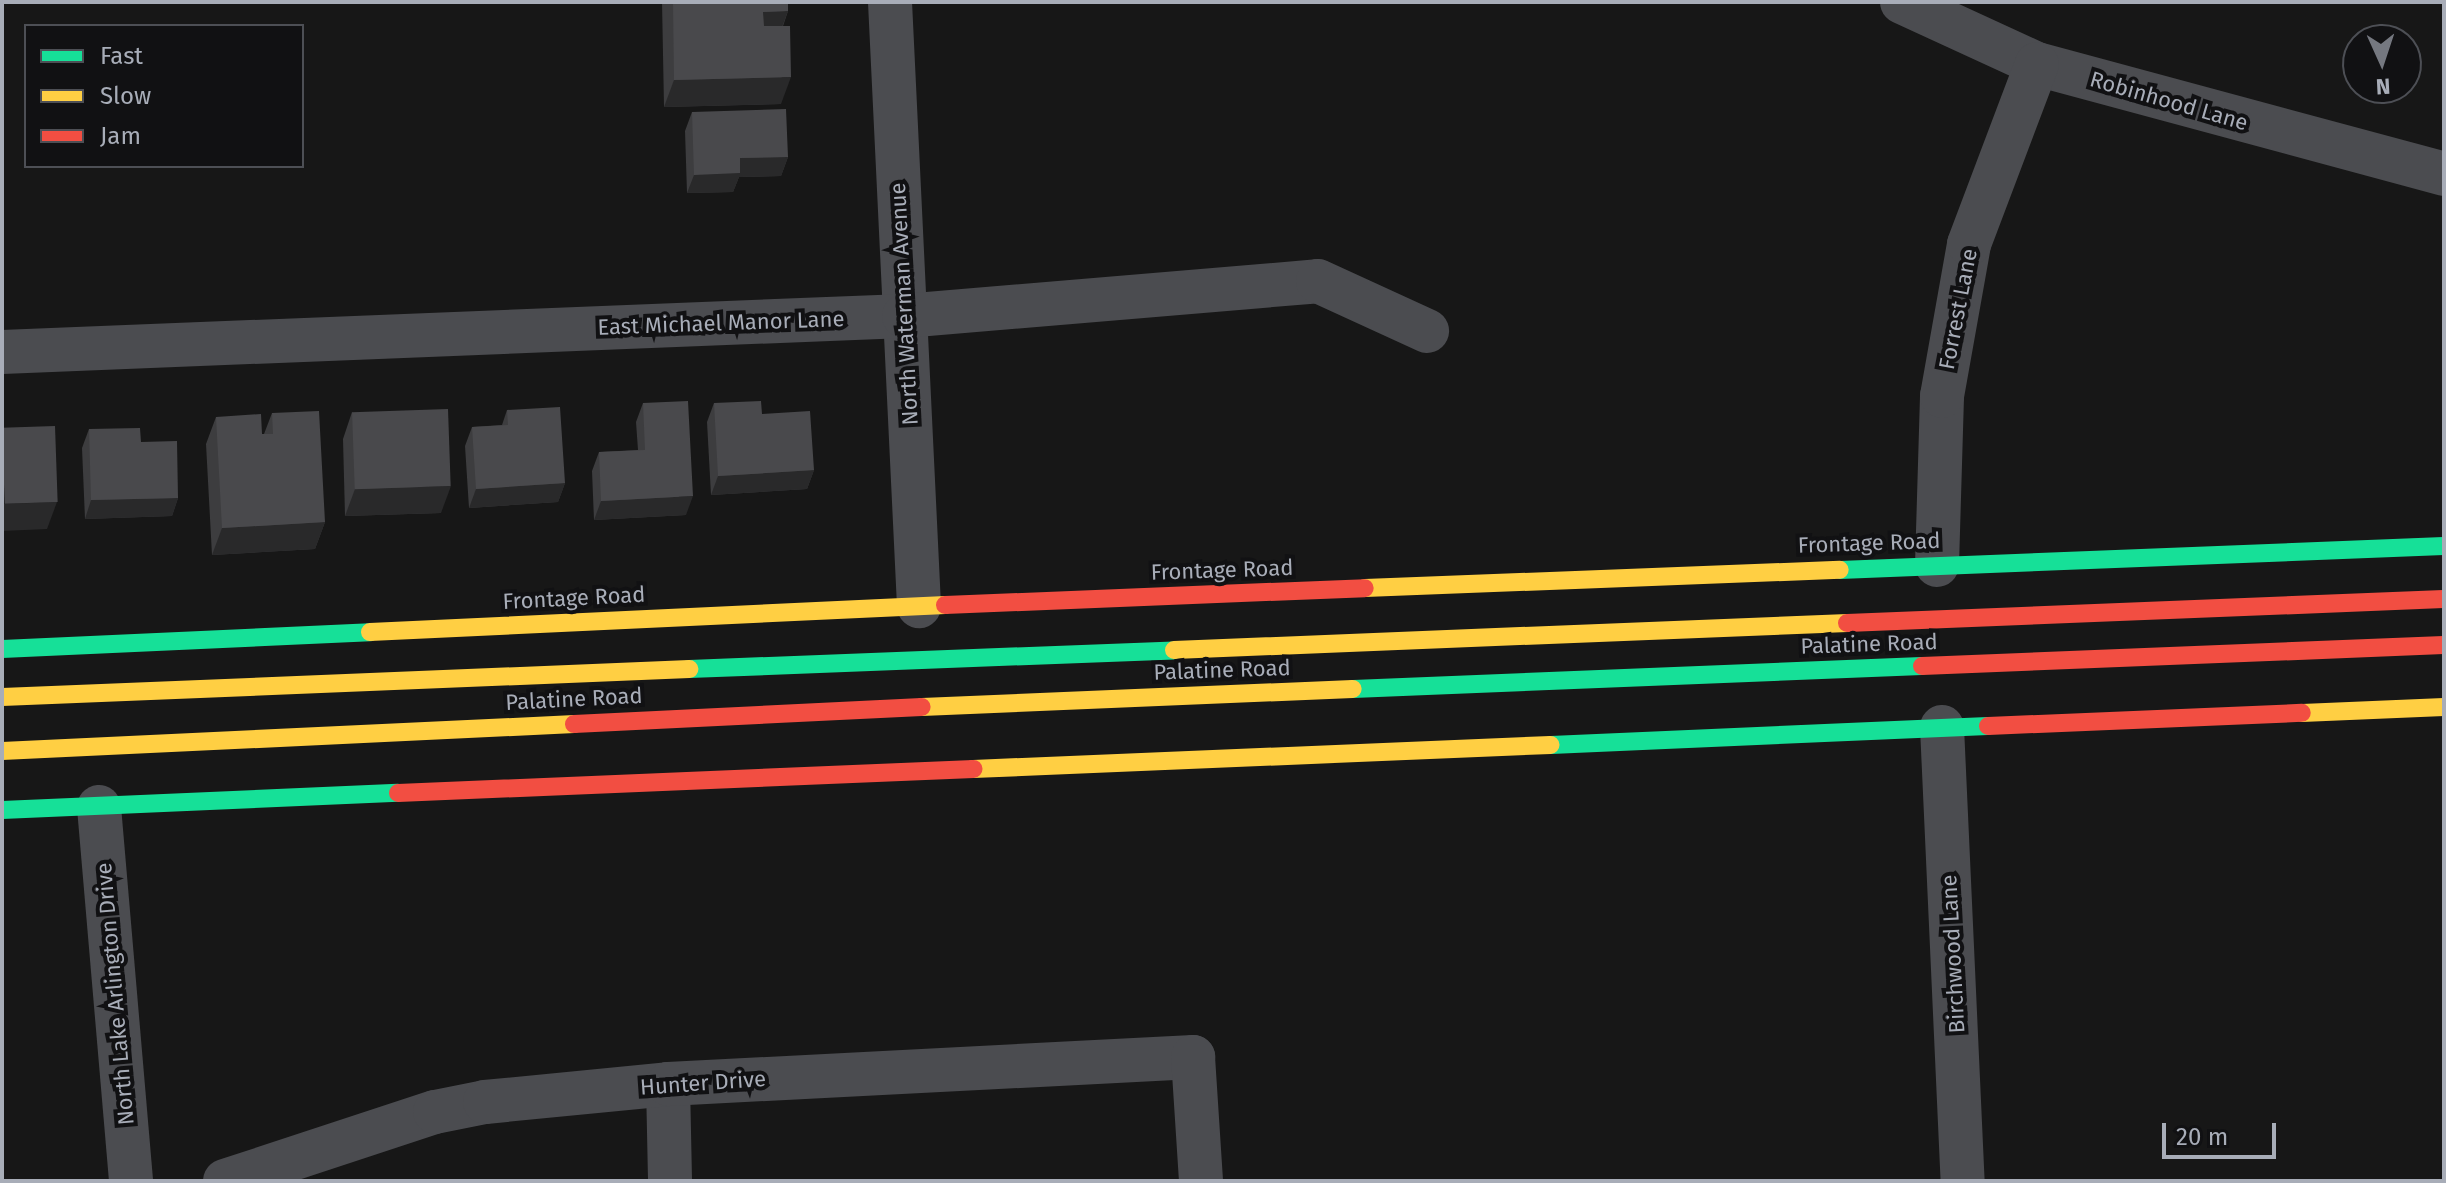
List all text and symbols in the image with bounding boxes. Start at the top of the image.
legend [24,24,304,168]
north arrow [2342,24,2422,104]
text: Fast [100,42,143,70]
street label: Robinhood Lane [2087,66,2251,136]
text: N [2375,73,2391,100]
text: Slow [100,82,151,110]
text: Jam [100,122,141,150]
street label: North Waterman Avenue [884,182,924,426]
street label: Forrest Lane [1933,246,1983,372]
street label: East Michael Manor Lane [597,305,845,341]
street label: Frontage Road [1797,527,1941,559]
street label: Frontage Road [1150,554,1294,586]
street label: Frontage Road [502,581,646,615]
street label: Palatine Road [1800,628,1938,660]
street label: Palatine Road [1153,654,1291,686]
street label: Palatine Road [505,682,643,716]
street label: North Lake Arlington Drive [90,862,140,1126]
street label: Birchwood Lane [1936,874,1970,1034]
street label: Hunter Drive [639,1065,767,1101]
scale bar [2166,1107,2280,1157]
text: 20 m [2176,1123,2228,1151]

